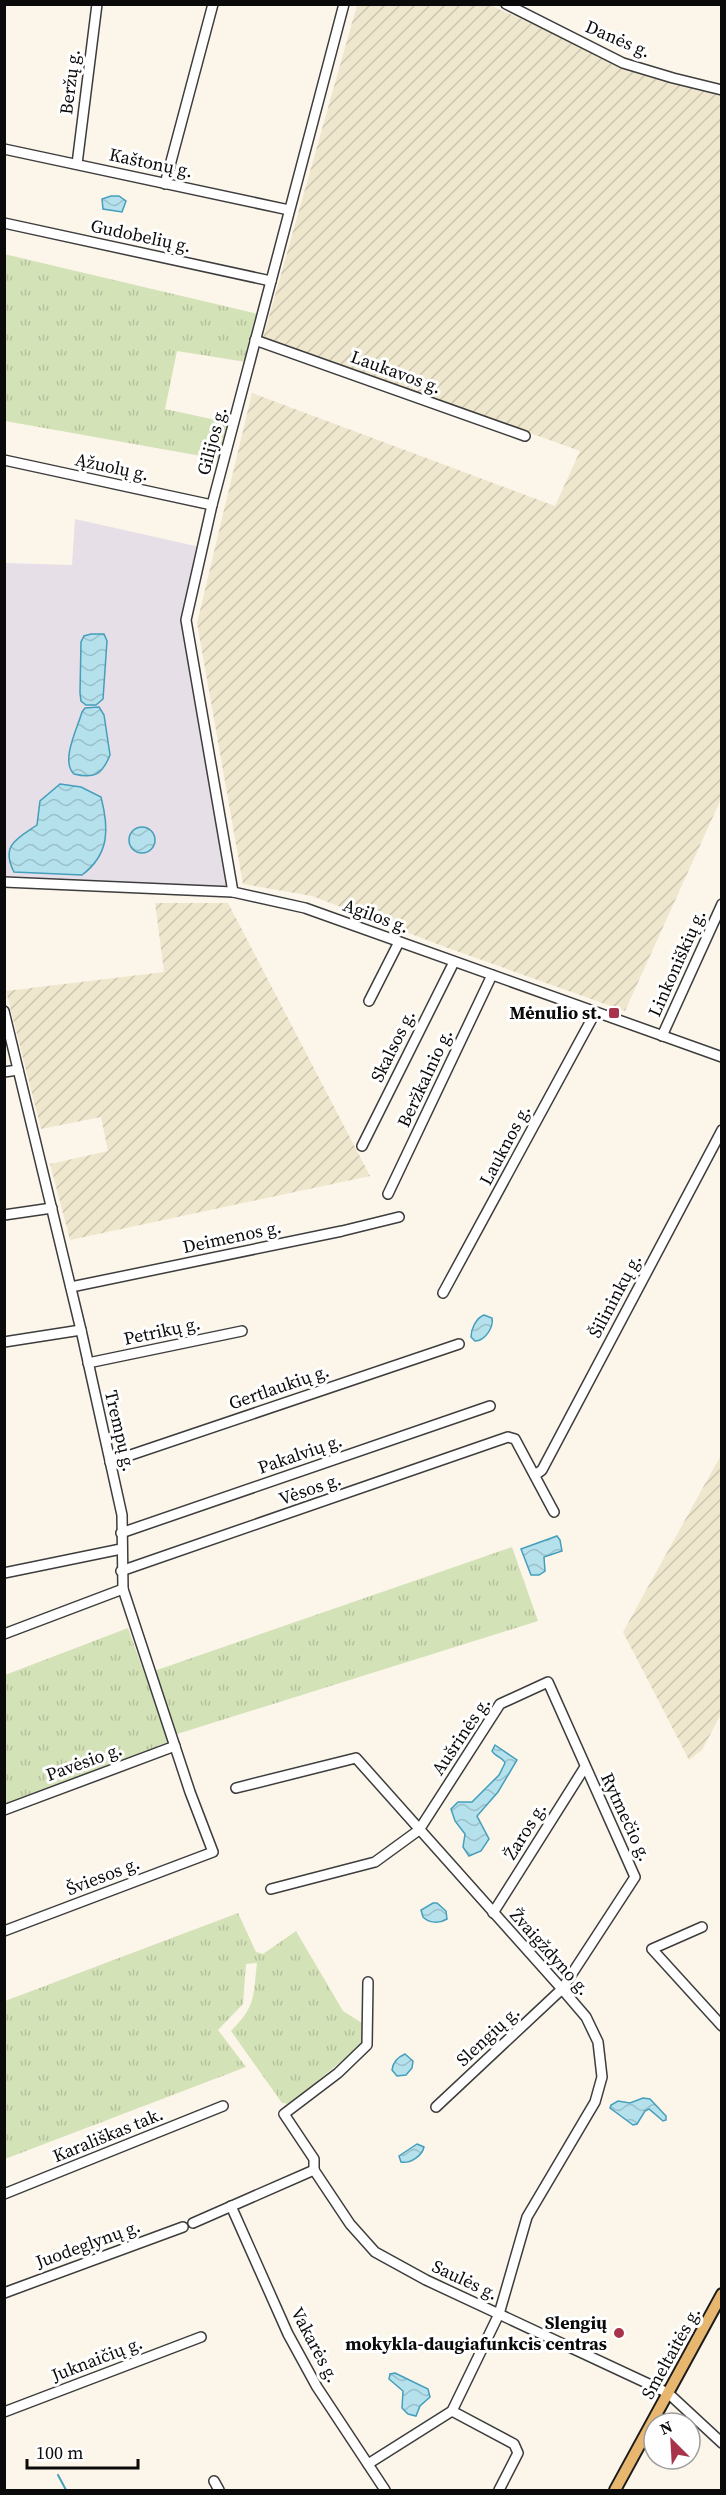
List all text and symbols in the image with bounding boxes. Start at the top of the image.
street label: Danės g. [582,14,655,63]
street label: Beržų g. [53,48,86,116]
street label: Kaštonų g. [107,141,195,184]
street label: Gudobelių g. [89,213,194,258]
street label: Laukavos g. [348,344,445,399]
street label: Gilijos g. [190,404,233,478]
street label: Ąžuolų g. [73,447,151,487]
street label: Agilos g. [340,892,413,939]
street label: Linkoniškių g. [642,905,711,1020]
place label: Mėnulio st. [510,1000,602,1025]
street label: Skalsos g. [364,1005,421,1086]
marker: Mėnulio st. [607,1006,621,1020]
street label: Beržkalnio g. [391,1025,458,1131]
street label: Lauknos g. [473,1100,536,1189]
street label: Deimenos g. [180,1214,284,1259]
street label: Šilininkų g. [582,1249,647,1342]
street label: Petrikų g. [121,1310,202,1351]
street label: Gertlaukių g. [225,1358,332,1415]
street label: Trempų g. [99,1388,142,1474]
street label: Pakalvių g. [254,1427,345,1480]
street label: Vėsos g. [275,1466,344,1511]
street label: Aušrinės g. [425,1692,496,1780]
street label: Pavėsio g. [42,1736,125,1787]
street label: Rytmečio g. [595,1768,658,1865]
street label: Žaros g. [497,1797,552,1864]
street label: Šviesos g. [62,1850,143,1901]
street label: Žvaigždyno g. [505,1903,596,2001]
street label: Slengių g. [450,2000,525,2072]
street label: Karališkas tak. [49,2101,167,2168]
street label: Juodeglynų g. [31,2213,144,2274]
street label: Saulės g. [428,2253,502,2306]
street label: Smeltaitės g. [635,2302,706,2403]
street label: Vakarės g. [285,2303,346,2387]
place label: Slengių mokykla-daugiafunkcis centras [345,2310,607,2356]
marker: Slengių mokykla-daugiafunkcis centras [612,2326,626,2340]
street label: Juknaičių g. [47,2330,146,2388]
north arrow [642,2411,702,2471]
text: N [656,2415,676,2440]
scale bar [27,2432,138,2470]
text: 100 m [36,2440,83,2465]

